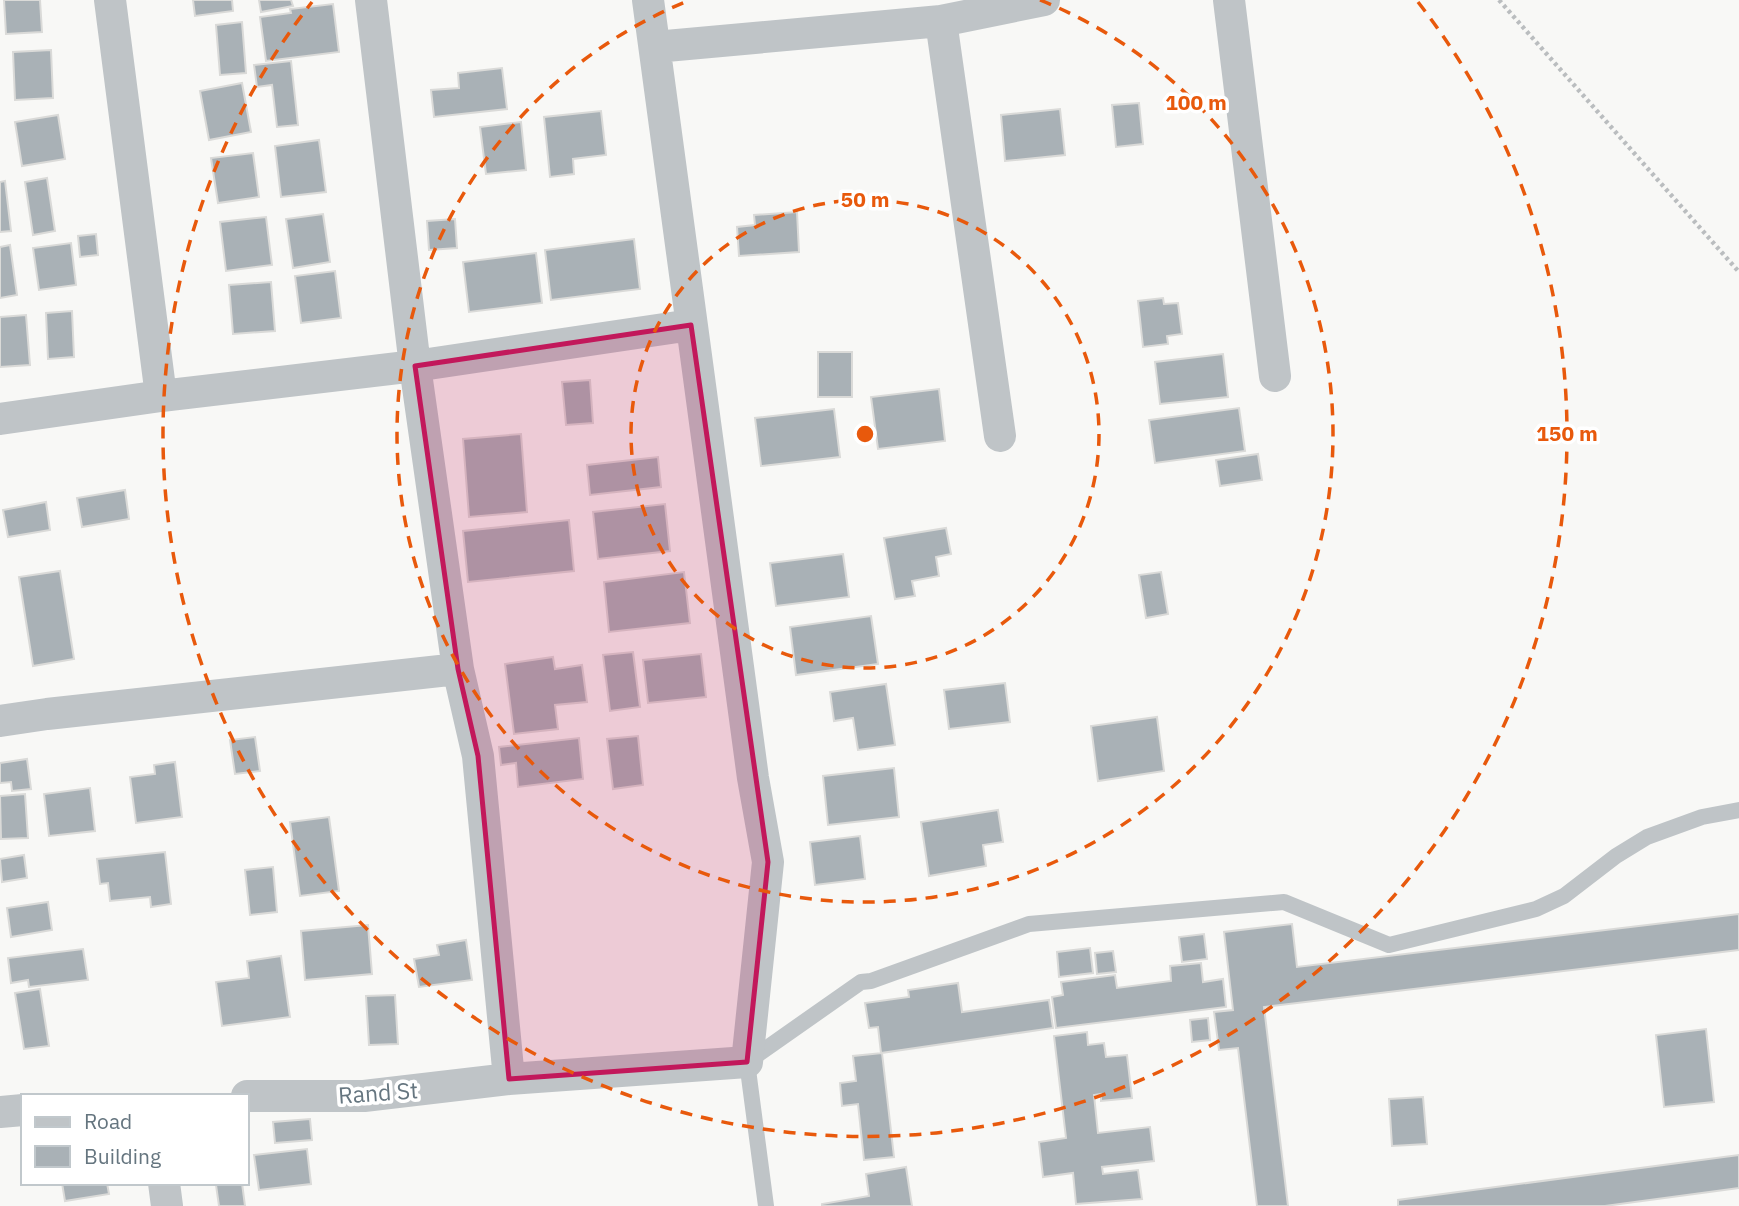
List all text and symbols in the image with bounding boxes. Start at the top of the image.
text: 100 m [1165,88,1227,116]
text: 50 m [841,185,889,213]
text: 150 m [1536,419,1598,447]
centre of rings [853,422,877,446]
street label: Rand St [337,1074,419,1110]
legend [21,1094,248,1185]
text: Road [84,1107,132,1135]
text: Building [84,1142,161,1170]

